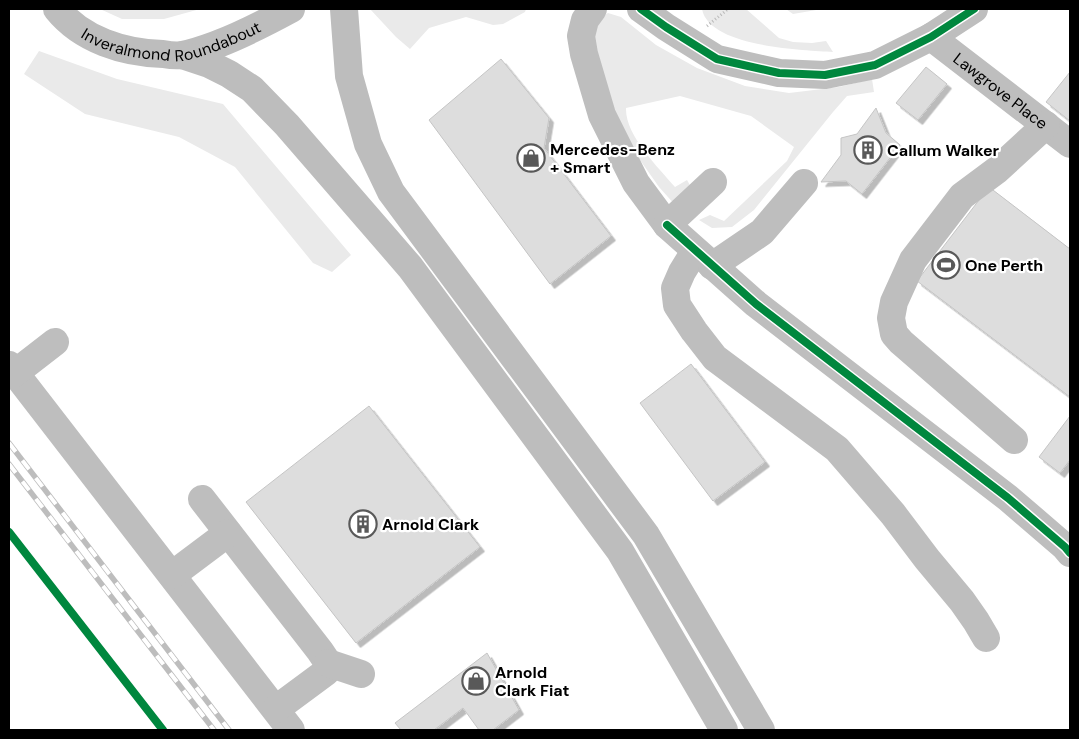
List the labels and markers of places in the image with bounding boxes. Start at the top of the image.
building icon: Callum Walker [853,135,883,165]
place label: Mercedes-Benz + Smart [550,139,675,178]
place label: Callum Walker [887,140,1000,161]
shop icon: Mercedes-Benz + Smart [516,143,546,173]
sports icon: One Perth [931,250,961,280]
place label: One Perth [965,255,1043,276]
building icon: Arnold Clark [348,509,378,539]
place label: Arnold Clark [382,514,480,535]
place label: Arnold Clark Fiat [495,662,570,701]
shop icon: Arnold Clark Fiat [461,666,491,696]

